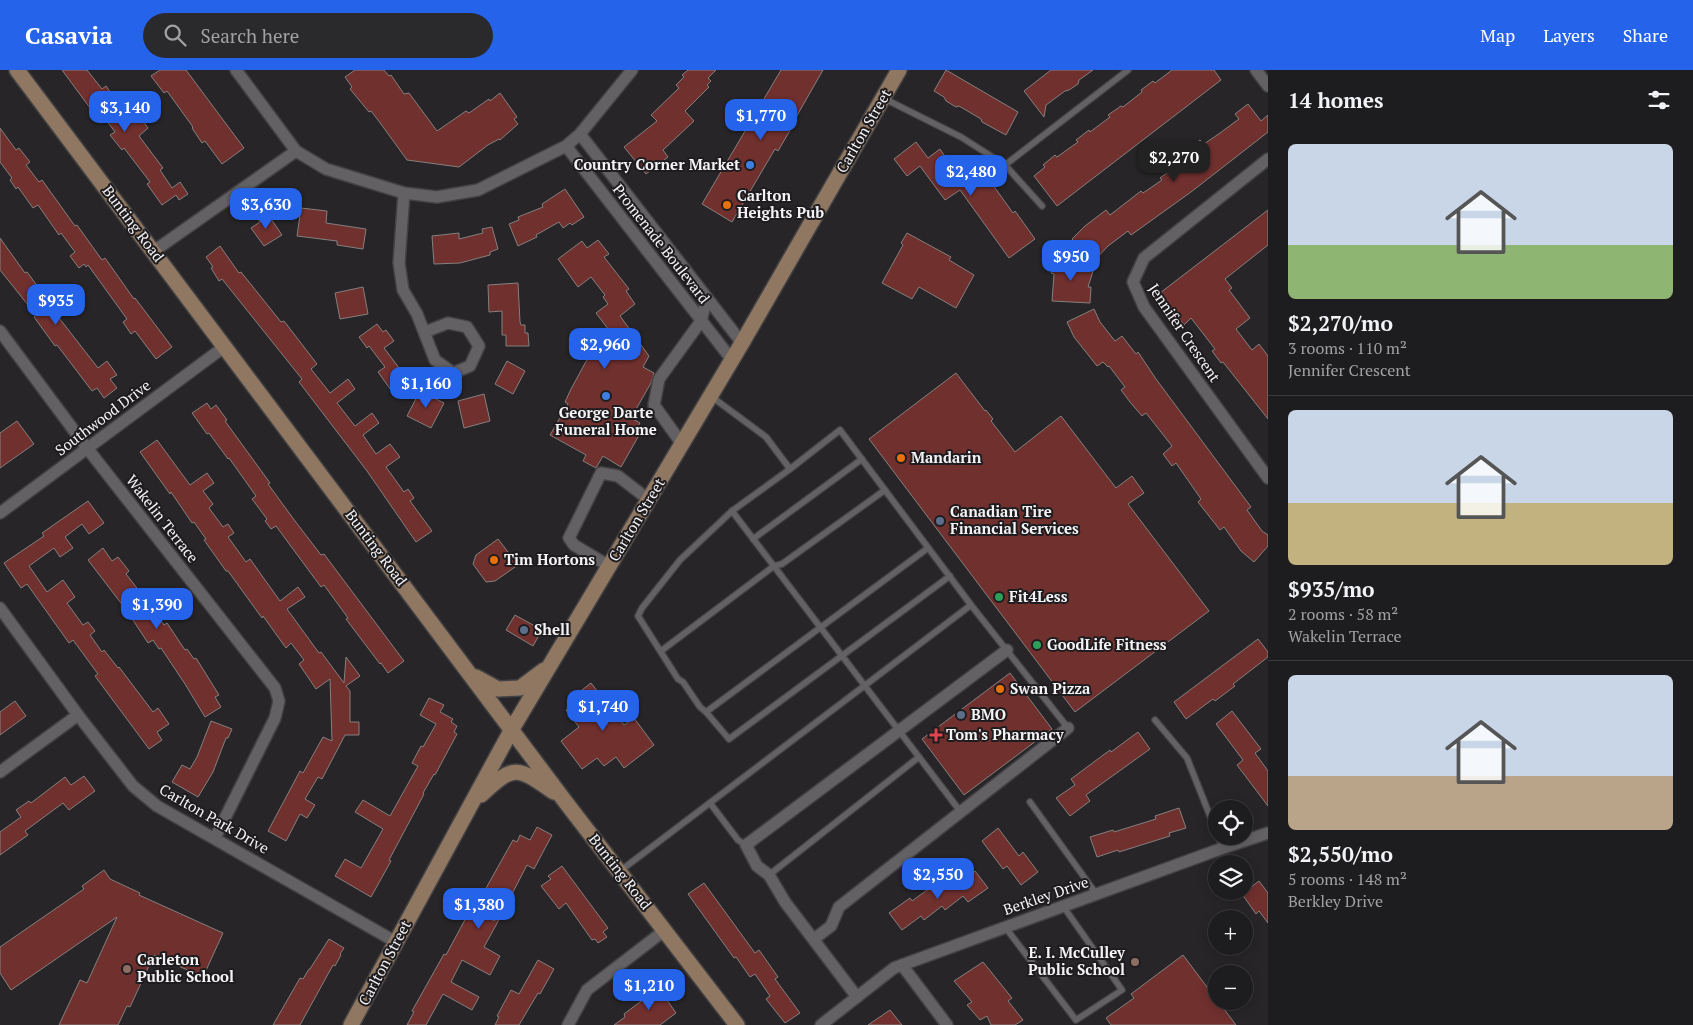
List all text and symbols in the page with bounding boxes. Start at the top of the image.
search box [143,13,493,58]
text: Casavia [25,19,113,51]
icon: search [161,21,189,49]
text: Search here [201,23,299,48]
text: Map [1480,23,1515,47]
text: Layers [1543,23,1595,47]
text: Share [1623,23,1668,47]
street label: Carlton Street [831,84,895,176]
text: 14 homes [1288,86,1384,114]
icon: filters [1645,86,1673,114]
pin: $3,140 [84,90,166,133]
text: $3,140 [100,96,150,118]
pin: $1,770 [720,98,802,141]
text: $1,770 [736,104,786,126]
pin: $2,270 [1133,140,1215,183]
text: $2,270 [1149,146,1199,168]
place label: Country Corner Market [574,154,740,174]
pin: $2,480 [930,154,1012,197]
marker: Country Corner Market [744,159,756,171]
text: $2,480 [946,160,996,182]
icon: home [1436,177,1526,267]
street label: Promenade Boulevard [609,179,715,307]
street label: Bunting Road [99,181,169,266]
place label: Carlton Heights Pub [737,185,824,222]
pin: $3,630 [225,188,307,230]
text: $3,630 [241,193,291,215]
marker: Carlton Heights Pub [721,199,733,211]
pin: $950 [1041,240,1101,282]
text: $950 [1053,245,1089,267]
street label: Jennifer Crescent [1144,279,1226,386]
pin: $935 [26,284,86,326]
text: $935 [38,289,74,311]
text: $2,270/mo [1288,309,1393,337]
pin: $2,960 [564,328,646,370]
text: $2,960 [580,333,630,355]
text: 3 rooms · 110 m² [1288,337,1407,359]
text: Jennifer Crescent [1288,359,1411,381]
pin: $1,160 [385,366,467,409]
text: $1,160 [401,372,451,394]
street label: Southwood Drive [51,375,154,460]
marker: George Darte Funeral Home [600,390,612,402]
place label: George Darte Funeral Home [555,402,657,439]
icon: home [1436,442,1526,532]
place label: Mandarin [911,447,982,467]
marker: Mandarin [895,452,907,464]
street label: Wakelin Terrace [122,470,203,567]
street label: Carlton Street [603,474,669,565]
place label: Canadian Tire Financial Services [950,501,1079,538]
street label: Bunting Road [342,505,412,590]
marker: Canadian Tire Financial Services [934,515,946,527]
place label: Tim Hortons [504,549,595,569]
marker: Tim Hortons [488,554,500,566]
text: $935/mo [1288,575,1375,603]
place label: Fit4Less [1009,586,1068,606]
pin: $1,390 [116,588,198,630]
marker: Fit4Less [993,591,1005,603]
text: $1,390 [132,593,182,615]
text: 2 rooms · 58 m² [1288,603,1398,625]
place label: Shell [534,619,570,639]
marker: Shell [518,624,530,636]
text: Wakelin Terrace [1288,625,1402,647]
place label: GoodLife Fitness [1047,634,1167,654]
marker: GoodLife Fitness [1031,639,1043,651]
place label: Swan Pizza [1010,678,1091,698]
marker: Swan Pizza [994,683,1006,695]
pin: $1,740 [562,690,644,732]
text: $1,740 [578,695,628,717]
place label: BMO [971,704,1006,724]
icon: home [1436,707,1526,797]
marker: BMO [955,709,967,721]
place label: Tom's Pharmacy [946,724,1065,744]
marker: Tom's Pharmacy [930,729,942,741]
street label: Carlton Park Drive [156,779,273,858]
map controls [1208,800,1253,1010]
button: locate [1208,800,1253,845]
street label: Bunting Road [585,829,657,913]
text: $2,550/mo [1288,840,1393,868]
button: layers [1208,855,1253,900]
pin: $2,550 [897,858,979,900]
text: $2,550 [913,863,963,885]
text: 5 rooms · 148 m² [1288,868,1407,890]
street label: Berkley Drive [1000,871,1091,919]
pin: $1,380 [438,888,520,930]
text: Berkley Drive [1288,890,1383,912]
text: $1,380 [454,893,504,915]
button: + [1208,910,1253,955]
street label: Carlton Street [353,916,415,1009]
place label: E. I. McCulley Public School [1028,942,1126,979]
place label: Carleton Public School [137,949,234,986]
marker: E. I. McCulley Public School [1129,956,1141,968]
marker: Carleton Public School [121,963,133,975]
button: − [1208,965,1253,1010]
pin: $1,210 [608,968,690,1011]
text: $1,210 [624,974,674,996]

